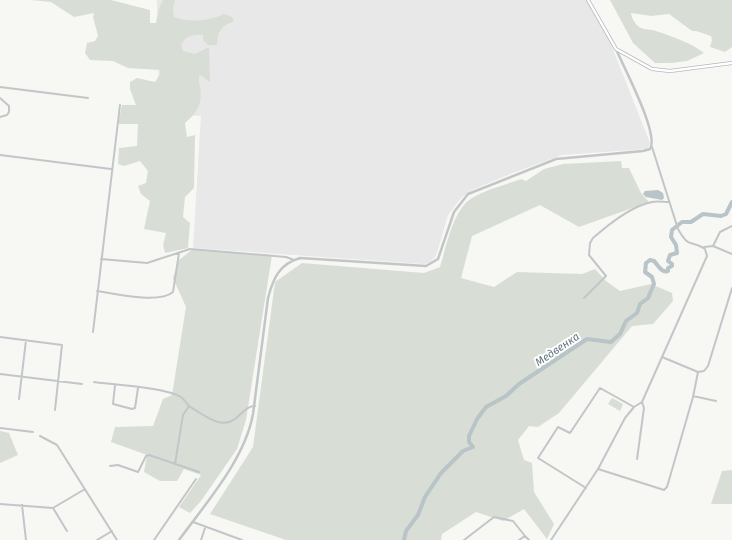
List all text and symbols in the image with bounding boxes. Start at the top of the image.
water label: Медвенка [533,330,582,369]

